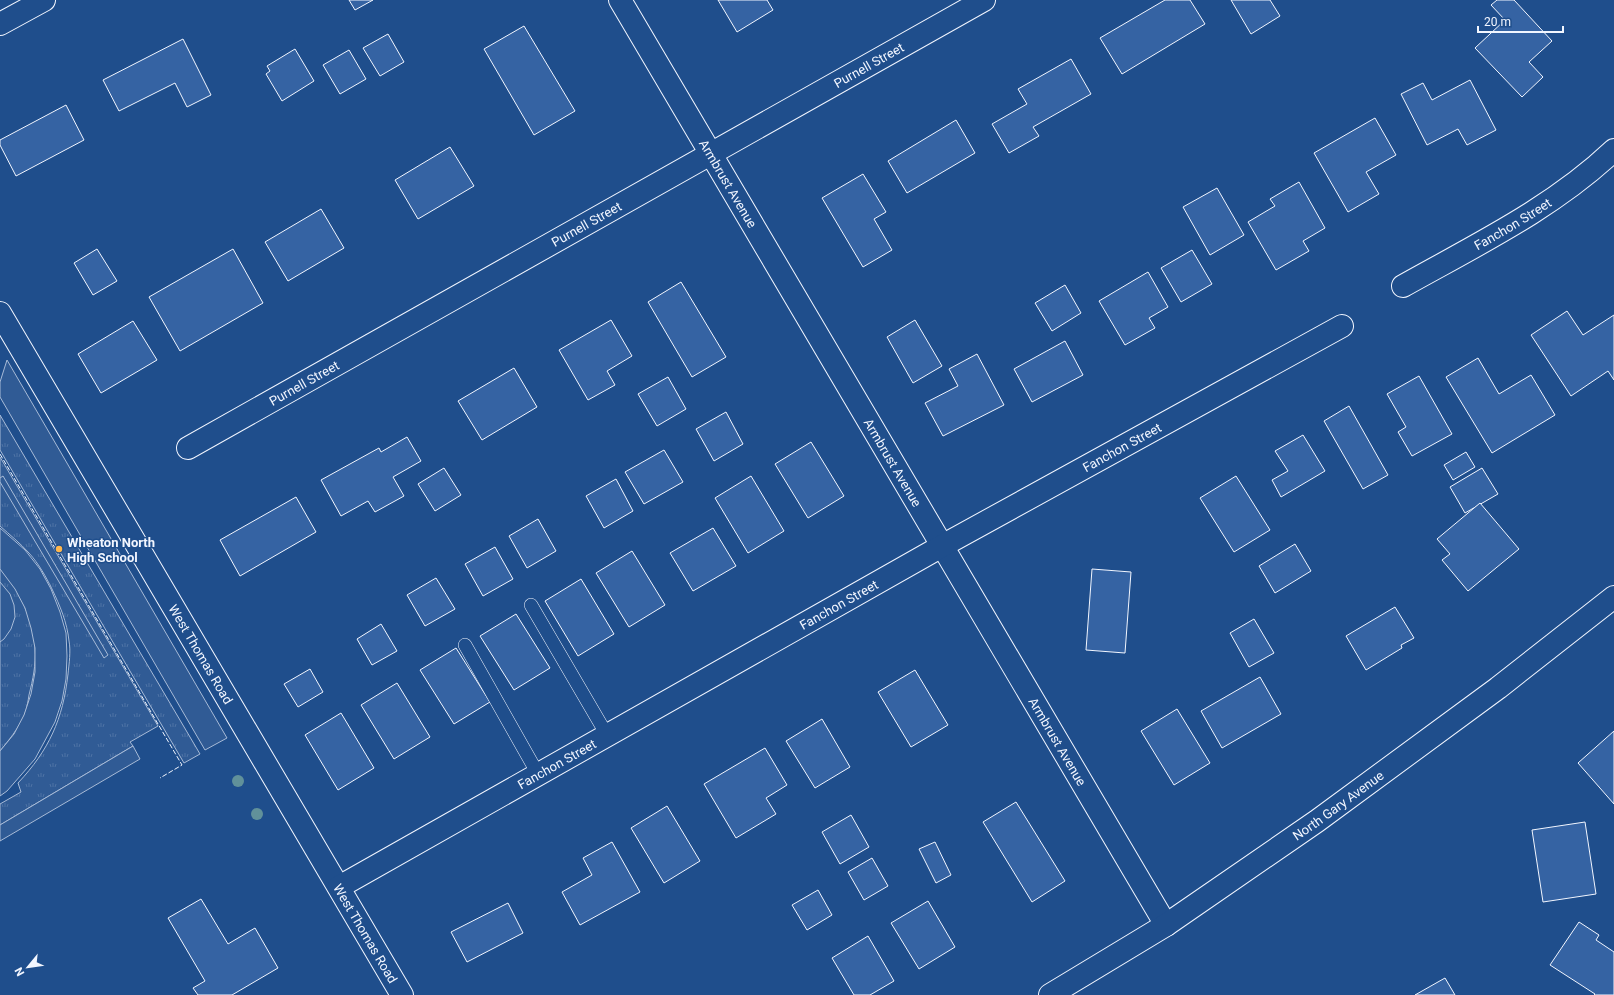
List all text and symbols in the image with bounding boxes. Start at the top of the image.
scale bar [1478,8,1563,34]
text: 20 m [1484,15,1511,29]
street label: Purnell Street [831,39,906,91]
street label: Armbrust Avenue [696,137,760,230]
street label: Fanchon Street [1471,195,1554,253]
street label: Purnell Street [549,198,624,249]
street label: Purnell Street [266,357,341,408]
street label: Armbrust Avenue [861,416,925,509]
street label: Fanchon Street [1080,419,1164,475]
place label: Wheaton North High School [67,535,155,565]
marker: Wheaton North High School [54,544,64,554]
street label: Fanchon Street [797,576,880,632]
street label: West Thomas Road [166,602,236,707]
street label: Armbrust Avenue [1026,695,1090,788]
street label: Fanchon Street [515,736,598,792]
street label: North Gary Avenue [1290,767,1386,843]
street label: West Thomas Road [330,881,401,986]
north arrow [8,947,48,987]
text: N [12,965,27,978]

